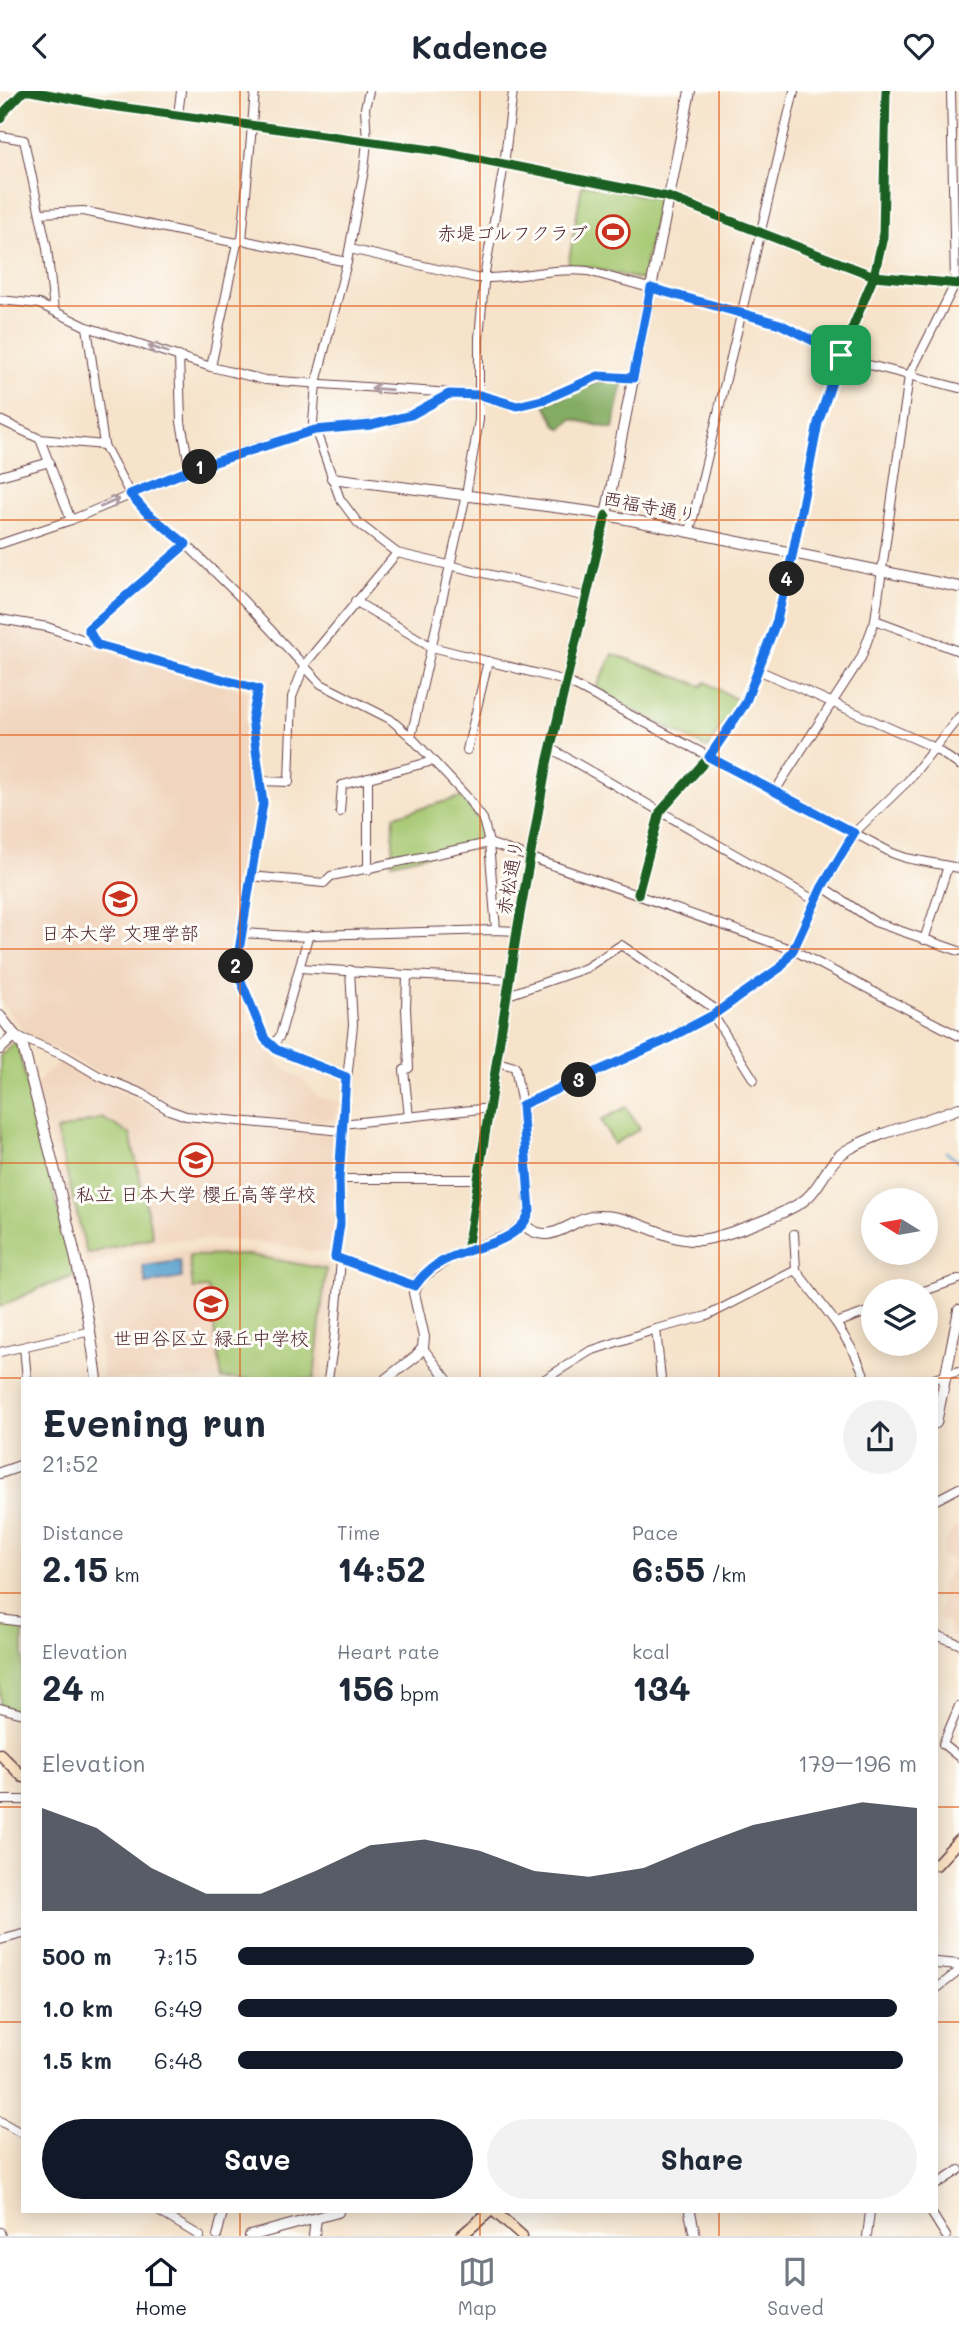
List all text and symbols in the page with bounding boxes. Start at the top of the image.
text: Kadence [411,25,548,67]
icon: back [21,27,59,65]
icon: heart [900,27,938,65]
sports icon: 赤堤ゴルフクラブ [594,213,632,251]
place label: 赤堤ゴルフクラブ [437,220,588,245]
pin [811,325,871,385]
icon: arrive [822,336,860,374]
one-way arrow [148,342,170,354]
one-way arrow [370,382,393,395]
pin: 1 [182,449,218,485]
text: 1 [195,454,204,479]
street label: 西福寺通り [601,485,699,527]
one-way arrow [98,496,120,509]
pin: 4 [770,561,804,596]
text: 4 [780,566,793,591]
street label: 赤松通り [490,837,528,917]
school or university icon: 日本大学 文理学部 [101,880,139,918]
place label: 日本大学 文理学部 [41,920,199,945]
pin: 2 [218,949,254,983]
text: 2 [230,953,241,978]
pin: 3 [562,1063,596,1097]
text: 3 [573,1067,584,1092]
school or university icon: 私立 日本大学 櫻丘高等学校 [177,1141,215,1179]
place label: 私立 日本大学 櫻丘高等学校 [76,1181,316,1206]
north arrow [861,1188,938,1265]
map controls [861,1188,938,1356]
button: layers [861,1279,938,1356]
school or university icon: 世田谷区立 緑丘中学校 [192,1285,230,1323]
place label: 世田谷区立 緑丘中学校 [113,1325,309,1350]
text: Evening run [42,1397,266,1447]
button: share [843,1400,917,1474]
text: 21:52 [42,1448,98,1478]
text: Distance [42,1520,124,1545]
text: Time [337,1520,380,1545]
text: Pace [632,1520,678,1545]
text: 2.15 [42,1545,108,1591]
text: 14:52 [337,1545,426,1591]
text: 6:55 [632,1545,705,1591]
text: km [108,1562,140,1587]
text: /km [705,1562,746,1587]
text: Elevation [42,1639,127,1664]
text: Heart rate [337,1639,440,1664]
text: kcal [632,1639,670,1664]
text: 24 [42,1664,84,1710]
text: 156 [337,1664,394,1710]
text: 134 [632,1664,691,1710]
text: m [84,1681,105,1706]
text: bpm [394,1681,439,1706]
text: Elevation [42,1748,145,1778]
text: 179–196 m [798,1748,917,1778]
text: 500 m [42,1941,112,1971]
text: 7:15 [154,1941,198,1971]
text: 1.0 km [42,1993,113,2023]
text: 6:49 [154,1993,202,2023]
text: 1.5 km [42,2045,112,2075]
text: 6:48 [154,2045,202,2075]
button: Save [42,2119,473,2199]
button: Share [487,2119,917,2199]
tab: Home [135,2253,187,2320]
tab: Map [458,2253,497,2320]
tab: Saved [767,2253,824,2320]

